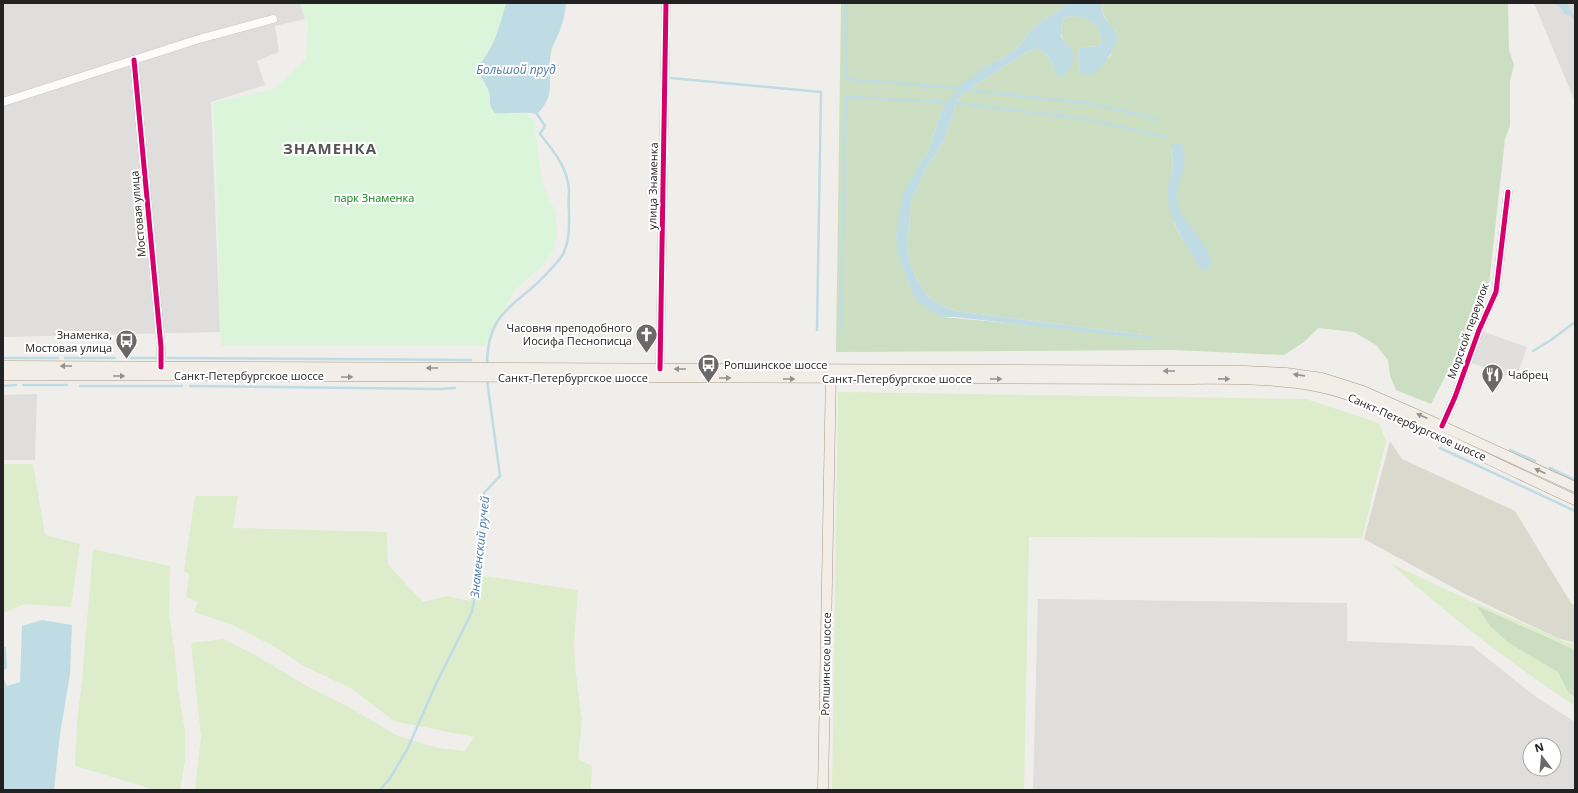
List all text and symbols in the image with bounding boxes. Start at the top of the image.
water label: Большой пруд [476,61,556,78]
district label: ЗНАМЕНКА [283,138,377,158]
street label: улица Знаменка [644,142,661,230]
street label: Мостовая улица [126,170,149,258]
park label: парк Знаменка [334,190,414,205]
street label: Морской переулок [1443,281,1492,381]
place label: Часовня преподобного Иосифа Песнописца [507,320,632,348]
church icon: Часовня преподобного Иосифа Песнописца [634,321,660,354]
place label: Знаменка, Мостовая улица [25,327,112,355]
bus stop icon: Знаменка, Мостовая улица [114,328,140,361]
bus stop icon: Ропшинское шоссе [695,352,721,385]
place label: Ропшинское шоссе [724,357,828,372]
restaurant icon: Чабрец [1480,362,1506,395]
one-way arrow [59,363,72,369]
one-way arrow [425,365,438,371]
one-way arrow [673,366,686,372]
place label: Чабрец [1508,367,1548,382]
street label: Санкт-Петербургское шоссе [174,368,324,383]
one-way arrow [1162,368,1175,374]
street label: Санкт-Петербургское шоссе [498,370,648,385]
street label: Санкт-Петербургское шоссе [822,371,972,386]
one-way arrow [1293,372,1305,378]
one-way arrow [113,373,126,379]
one-way arrow [341,374,354,380]
one-way arrow [719,375,732,381]
one-way arrow [783,376,796,382]
one-way arrow [990,376,1003,382]
one-way arrow [1218,376,1230,383]
street label: Санкт-Петербургское шоссе [1346,389,1489,464]
one-way arrow [1416,413,1427,419]
one-way arrow [1534,468,1545,474]
water label: Знаменский ручей [466,495,493,600]
street label: Ропшинское шоссе [817,612,834,716]
north arrow [1522,737,1562,777]
text: N [1533,738,1545,755]

